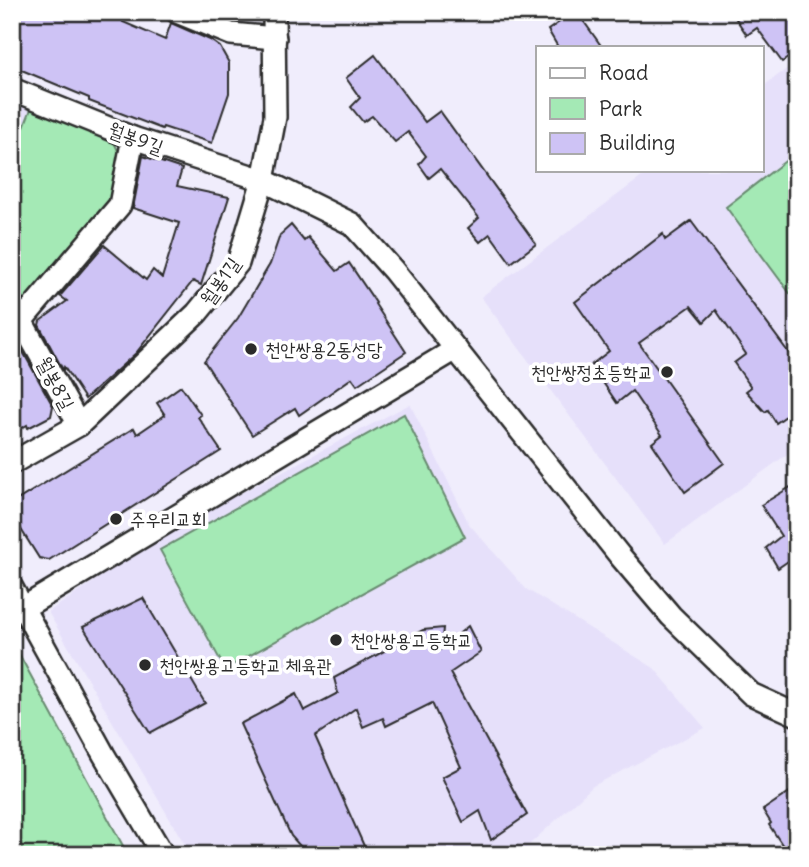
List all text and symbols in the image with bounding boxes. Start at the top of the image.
legend [536,46,764,172]
text: Road [599,59,648,86]
text: Park [599,95,642,122]
street label: 월봉9길 [105,117,167,159]
text: Building [599,129,675,156]
street label: 월봉1길 [195,252,245,310]
place label: 천안쌍용2동성당 [265,337,382,361]
marker: 천안쌍용2동성당 [243,341,259,357]
street label: 월봉8길 [32,352,80,414]
place label: 천안쌍정초등학교 [531,360,653,384]
marker: 천안쌍정초등학교 [659,364,675,380]
place label: 주우리교회 [130,507,206,531]
marker: 주우리교회 [108,511,124,527]
place label: 천안쌍용고등학교 [350,628,472,652]
marker: 천안쌍용고등학교 [328,632,344,648]
place label: 천안쌍용고등학교 체육관 [159,653,332,677]
marker: 천안쌍용고등학교 체육관 [137,657,153,673]

